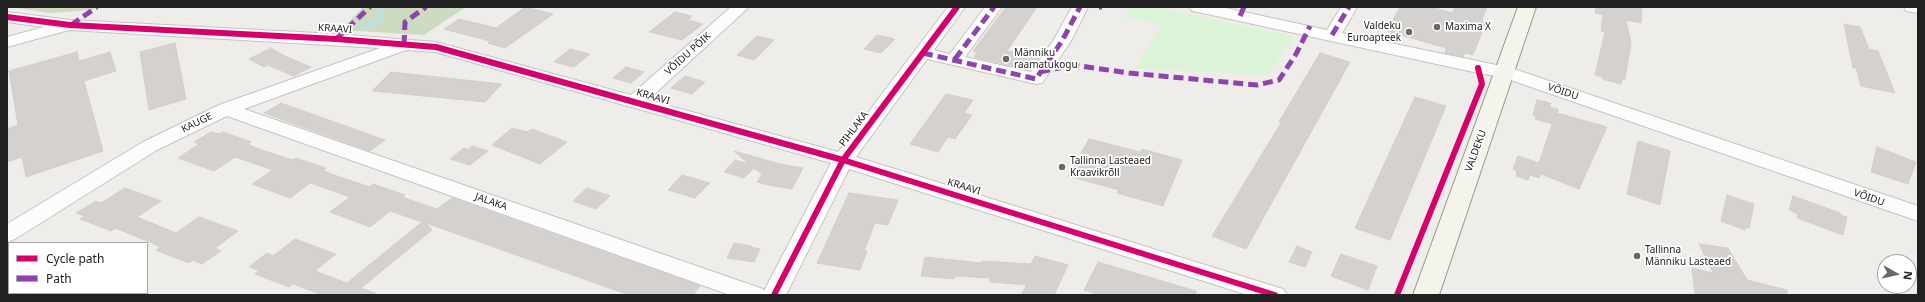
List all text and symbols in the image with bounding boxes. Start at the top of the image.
place label: Valdeku Euroapteek [1347,20,1401,44]
place label: Maxima X [1445,21,1491,33]
street label: KRAAVI [318,22,352,36]
marker: Maxima X [1432,22,1442,32]
marker: Valdeku Euroapteek [1404,27,1414,37]
street label: VÕIDU PÕIK [663,30,713,78]
place label: Männiku raamatukogu [1014,47,1078,70]
marker: Männiku raamatukogu [1001,54,1011,64]
street label: VÕIDU [1546,81,1580,103]
street label: KRAAVI [635,87,671,107]
street label: PIHLAKA [837,109,871,149]
street label: KAUGE [180,110,214,136]
street label: VALDEKU [1463,128,1489,174]
place label: Tallinna Lasteaed Kraavikrõll [1070,155,1151,178]
marker: Tallinna Lasteaed Kraavikrõll [1057,162,1067,172]
street label: KRAAVI [946,176,982,198]
street label: VÕIDU [1852,187,1886,209]
street label: JALAKA [473,191,509,213]
legend [8,242,148,294]
place label: Tallinna Männiku Lasteaed [1645,244,1731,268]
text: Cycle path [46,250,104,267]
marker: Tallinna Männiku Lasteaed [1632,251,1642,261]
north arrow [1877,254,1917,294]
text: Path [46,270,72,287]
text: N [1900,270,1916,281]

